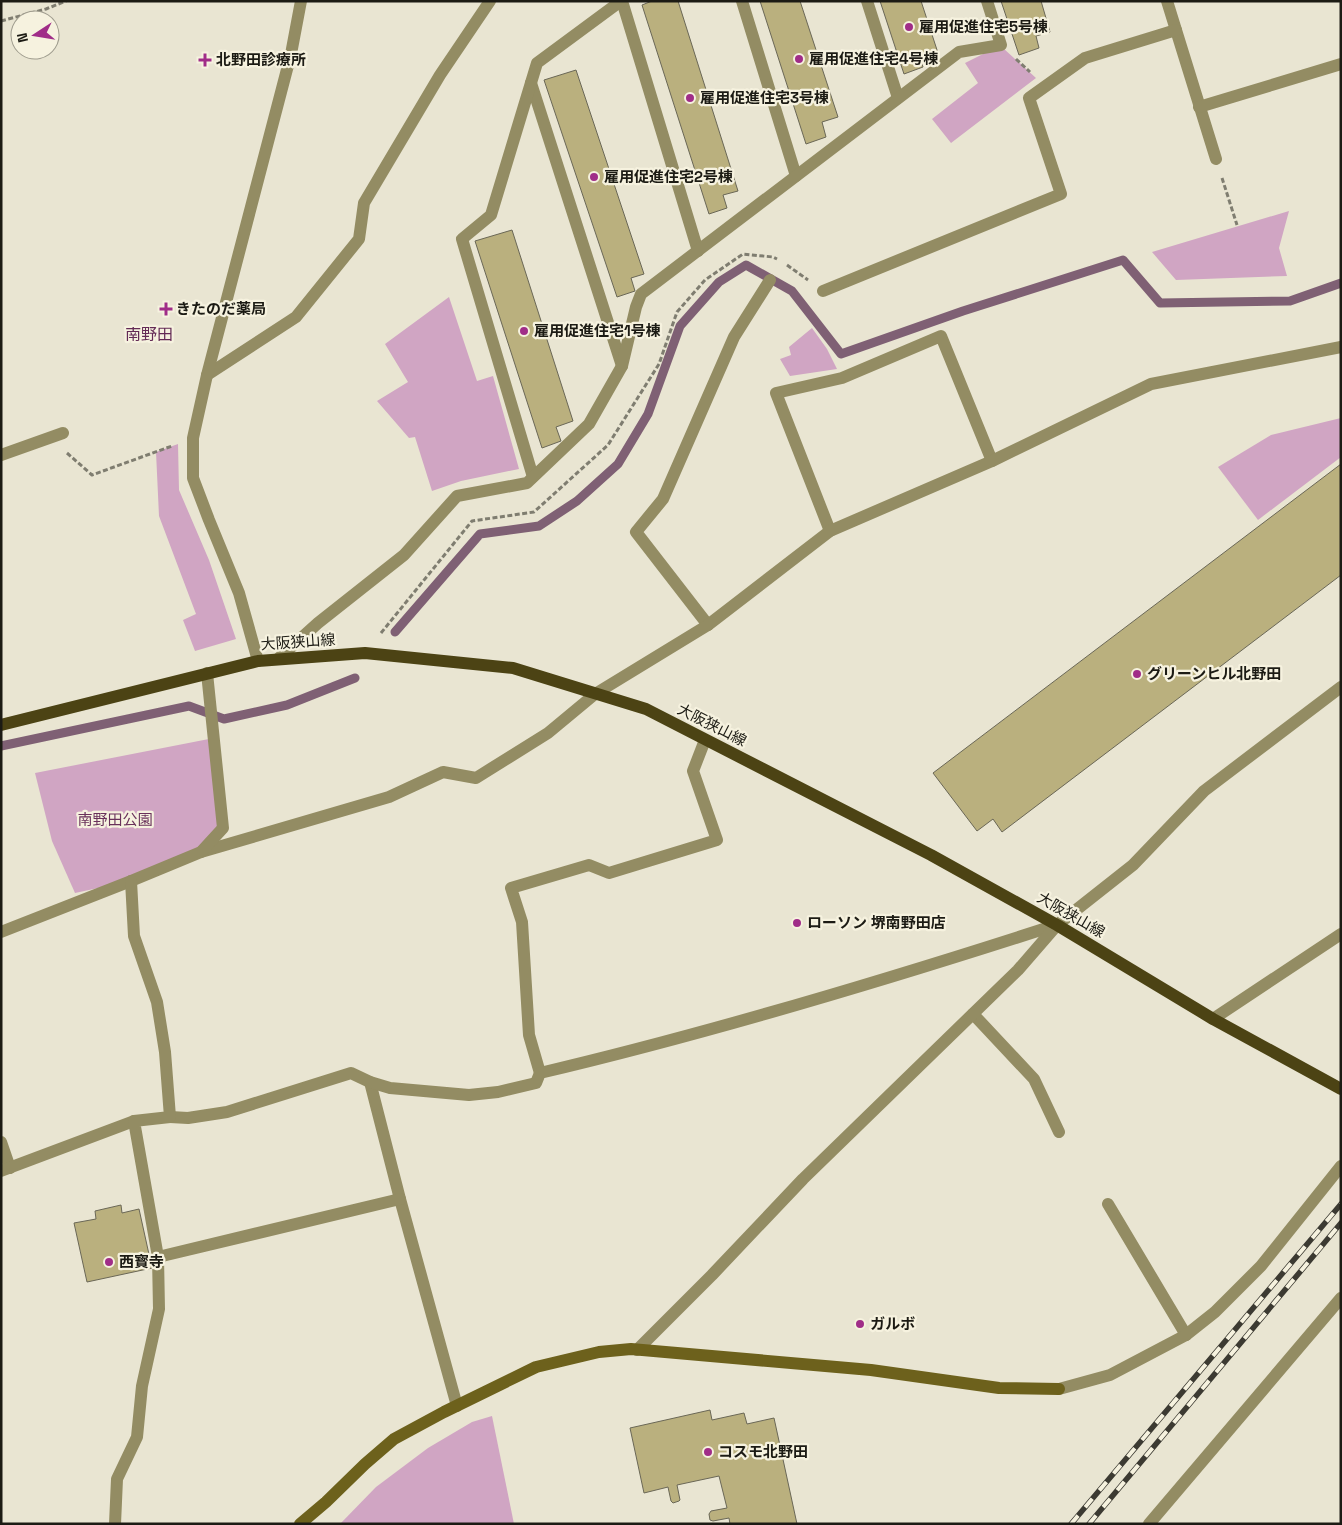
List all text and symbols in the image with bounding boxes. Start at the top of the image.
north arrow [10,10,60,60]
place label: 雇用促進住宅5号棟 [919,17,1048,36]
marker: 雇用促進住宅5号棟 [903,21,915,33]
text: N [13,31,32,44]
place label: 雇用促進住宅4号棟 [809,49,939,68]
place label: 北野田診療所 [216,50,306,69]
marker: 北野田診療所 [198,53,212,67]
marker: 雇用促進住宅4号棟 [793,53,805,65]
place label: 雇用促進住宅3号棟 [700,88,829,107]
marker: 雇用促進住宅3号棟 [684,92,696,104]
place label: 雇用促進住宅2号棟 [604,167,733,186]
marker: 雇用促進住宅2号棟 [588,171,600,183]
place label: きたのだ薬局 [176,299,266,318]
marker: きたのだ薬局 [160,303,172,315]
place label: 雇用促進住宅1号棟 [534,321,661,340]
district label: 南野田 [125,324,173,345]
marker: 雇用促進住宅1号棟 [518,325,530,337]
street label: 大阪狭山線 [260,629,336,654]
place label: グリーンヒル北野田 [1147,664,1281,683]
marker: グリーンヒル北野田 [1131,668,1143,680]
street label: 大阪狭山線 [674,699,750,750]
park label: 南野田公園 [77,810,153,829]
street label: 大阪狭山線 [1034,888,1108,942]
place label: ローソン 堺南野田店 [807,913,946,932]
marker: ローソン 堺南野田店 [791,917,803,929]
place label: 西寳寺 [119,1252,164,1271]
marker: 西寳寺 [103,1256,115,1268]
place label: ガルボ [870,1314,915,1333]
marker: ガルボ [854,1318,866,1330]
place label: コスモ北野田 [718,1442,808,1461]
marker: コスモ北野田 [702,1446,714,1458]

